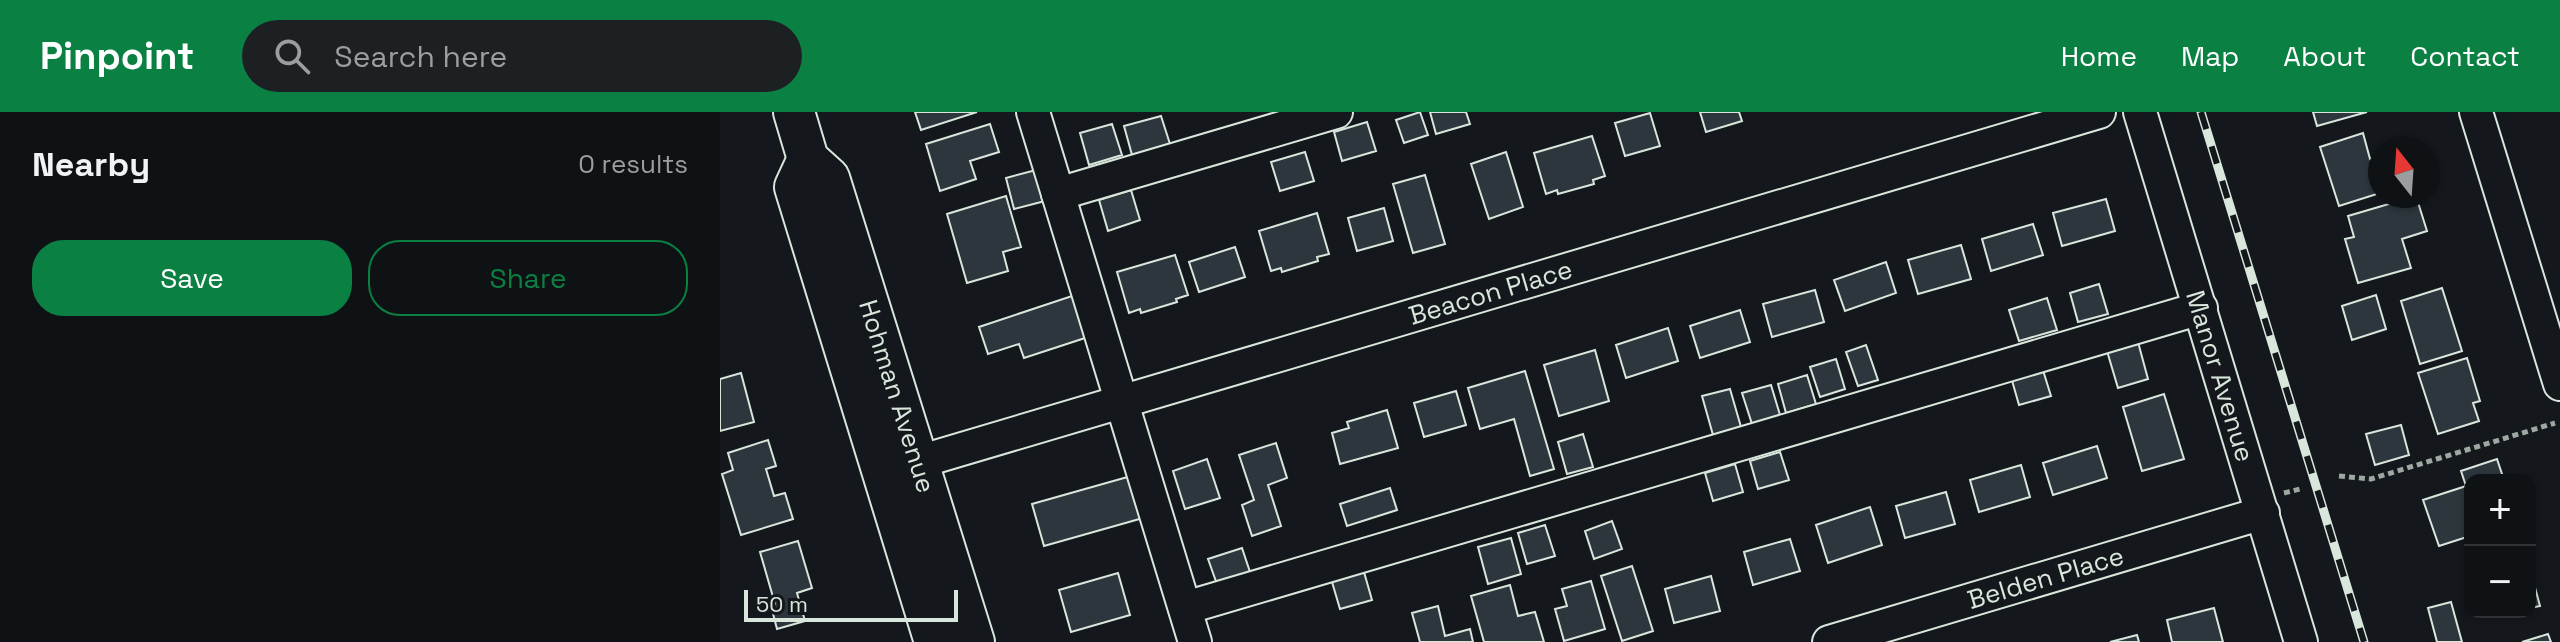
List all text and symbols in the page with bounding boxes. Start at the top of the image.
search box [242,20,802,92]
text: Pinpoint [40,32,194,80]
icon: search [270,34,314,78]
text: Search here [334,37,507,76]
text: Home [2061,38,2137,74]
text: Map [2181,38,2239,74]
text: About [2283,38,2366,74]
text: Contact [2410,38,2520,74]
north arrow [2368,136,2440,208]
text: Nearby [32,143,150,186]
text: 0 results [578,147,688,181]
button: Save [32,240,352,316]
button: Share [368,240,688,316]
street label: Beacon Place [1405,252,1576,333]
street label: Manor Avenue [2178,286,2262,466]
street label: Hohman Avenue [851,295,943,497]
map controls [2464,474,2536,618]
button: + [2464,474,2536,546]
street label: Belden Place [1963,538,2128,617]
button: − [2464,546,2536,618]
scale bar [744,586,958,622]
text: 50 m [756,590,808,618]

